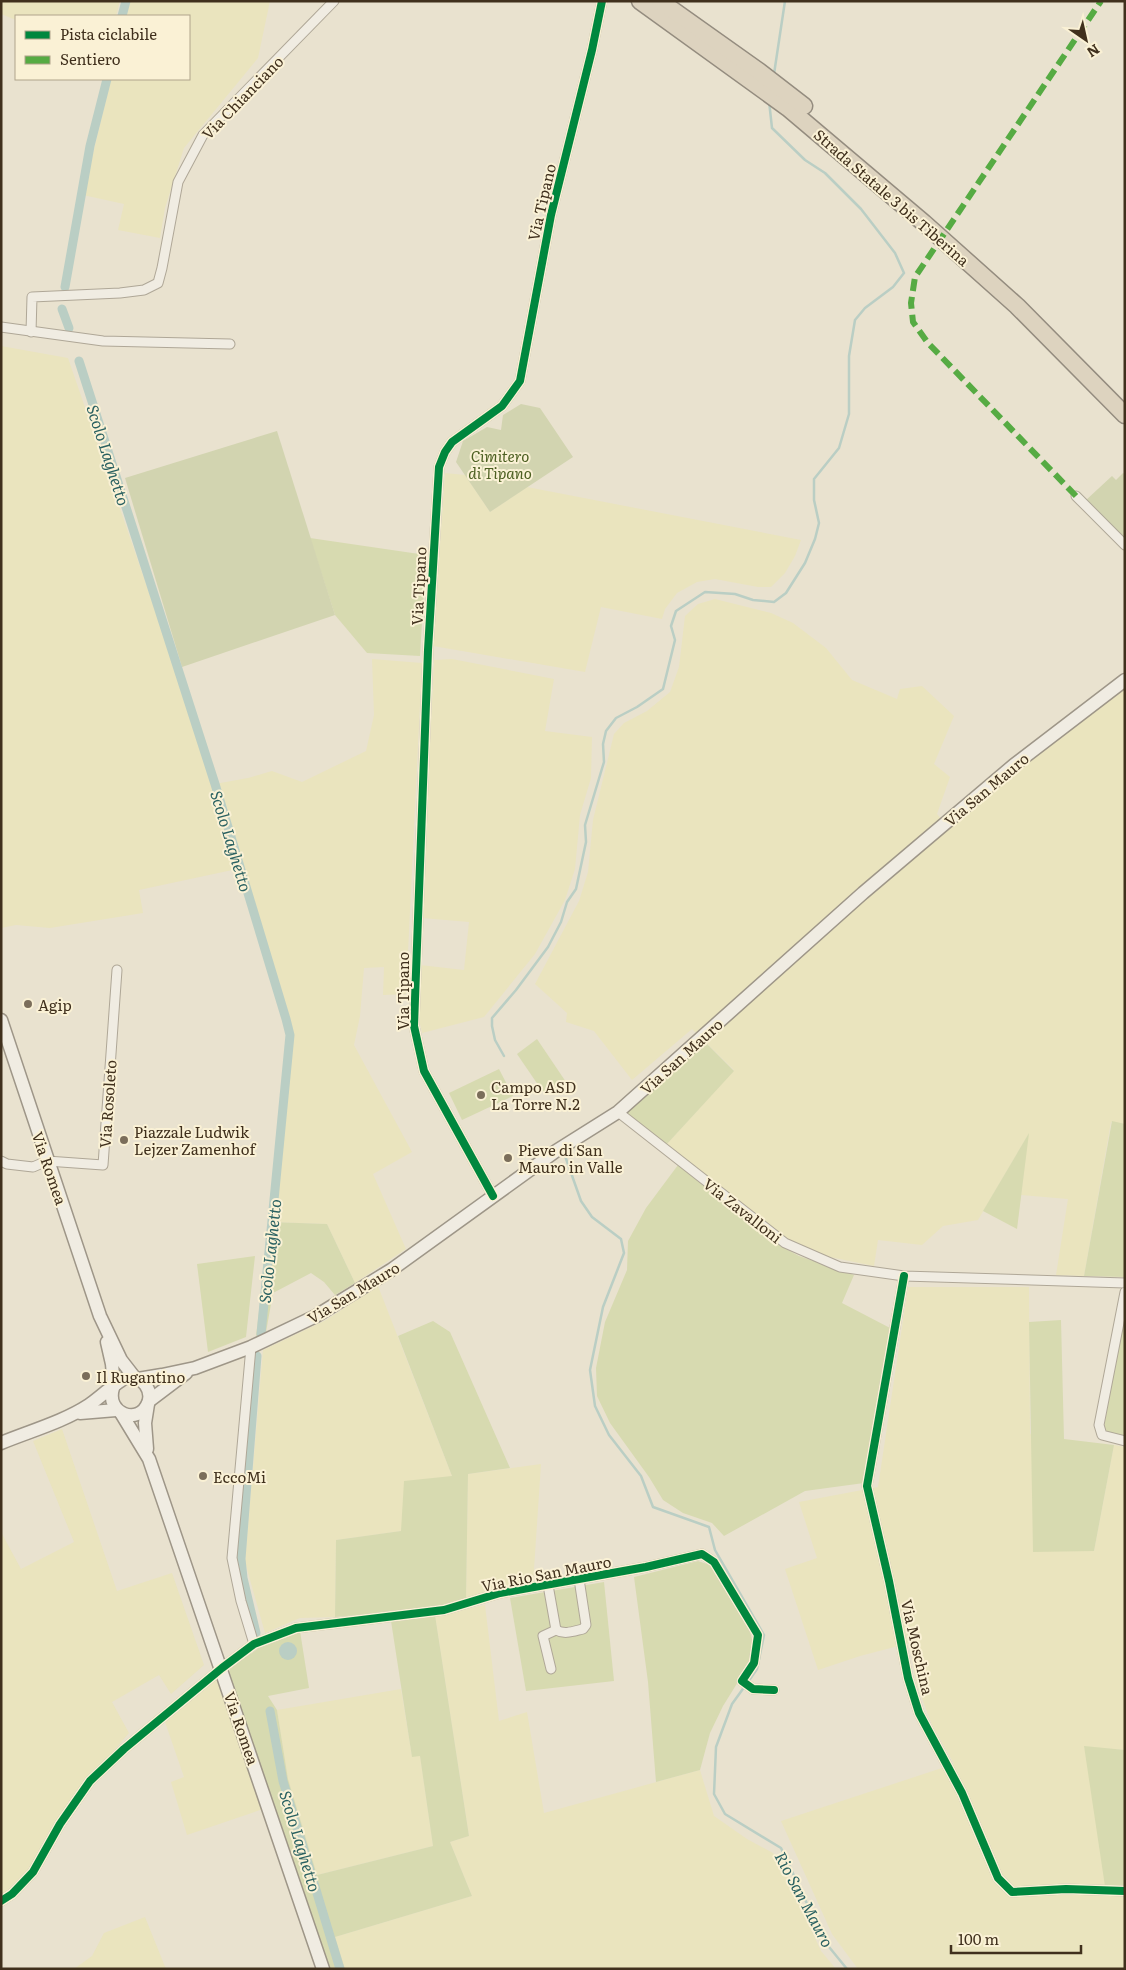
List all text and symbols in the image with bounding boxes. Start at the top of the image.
legend [15,15,190,80]
north arrow [1061,15,1111,65]
text: Pista ciclabile [60,22,157,45]
text: N [1083,40,1104,63]
text: Sentiero [60,47,121,70]
street label: Via Chianciano [196,50,288,144]
street label: Strada Statale 3 bis Tiberina [809,123,975,272]
street label: Via Tipano [521,161,561,243]
water label: Scolo Laghetto [81,401,137,509]
park label: Cimitero di Tipano [468,444,532,484]
street label: Via Tipano [404,546,432,626]
street label: Via San Mauro [939,747,1034,831]
water label: Scolo Laghetto [205,787,259,895]
street label: Via Tipano [391,951,414,1030]
place label: Agip [38,993,72,1016]
marker: Agip [22,998,34,1010]
street label: Via San Mauro [635,1012,728,1099]
street label: Via Rosoleto [92,1059,122,1149]
place label: Campo ASD La Torre N.2 [491,1075,580,1115]
marker: Campo ASD La Torre N.2 [475,1089,487,1101]
place label: Piazzale Ludwik Lejzer Zamenhof [134,1120,256,1160]
street label: Via Romea [27,1128,74,1209]
marker: Piazzale Ludwik Lejzer Zamenhof [118,1134,130,1146]
place label: Pieve di San Mauro in Valle [518,1138,623,1178]
marker: Pieve di San Mauro in Valle [502,1152,514,1164]
street label: Via Zavalloni [699,1172,787,1248]
water label: Scolo Laghetto [252,1198,286,1304]
street label: Via San Mauro [302,1255,404,1329]
place label: Il Rugantino [96,1365,185,1388]
marker: Il Rugantino [80,1370,92,1382]
place label: EccoMi [213,1465,266,1488]
marker: EccoMi [197,1470,209,1482]
street label: Via Rio San Mauro [479,1549,613,1597]
street label: Via Moschina [896,1597,940,1698]
street label: Via Romea [219,1688,266,1769]
water label: Scolo Laghetto [274,1787,328,1895]
water label: Rio San Mauro [770,1847,840,1951]
scale bar [951,1922,1081,1954]
text: 100 m [958,1927,999,1950]

